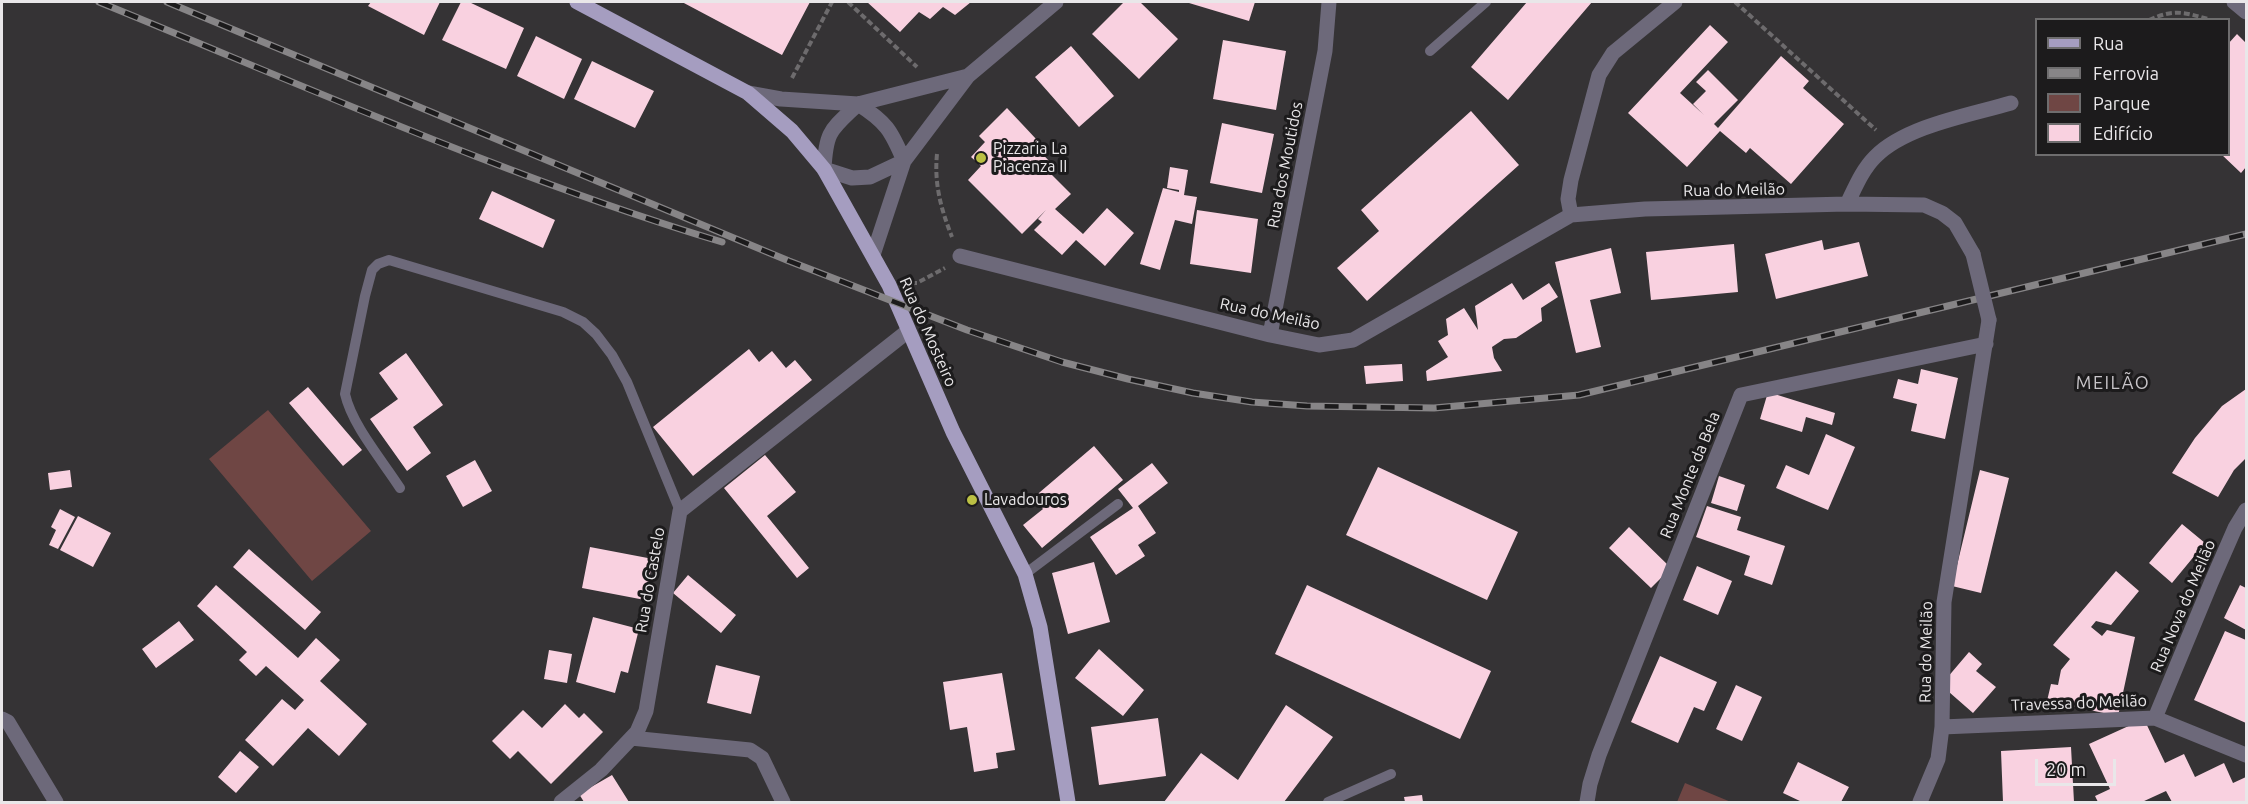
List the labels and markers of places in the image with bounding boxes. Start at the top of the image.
place label: Pizzaria La Piacenza II [993,139,1068,177]
marker: Pizzaria La Piacenza II [974,151,988,165]
place label: Lavadouros [984,490,1067,510]
marker: Lavadouros [965,493,979,507]

